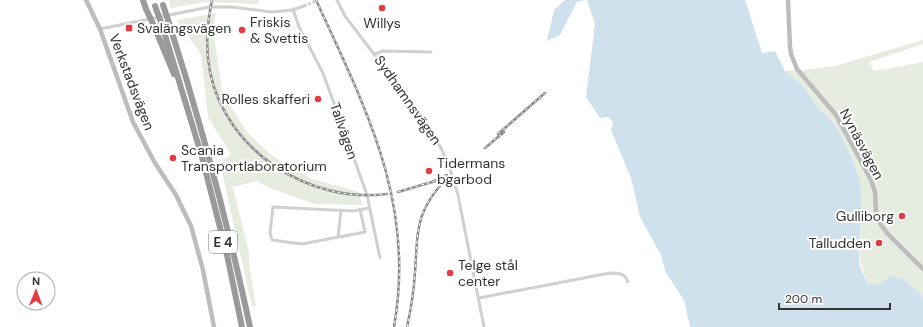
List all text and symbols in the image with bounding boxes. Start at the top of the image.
marker: Willys [377,3,387,13]
place label: Friskis & Svettis [250,13,308,47]
place label: Willys [363,14,401,32]
place label: Svalängsvägen [137,19,231,37]
marker: Svalängsvägen [124,23,134,33]
marker: Friskis & Svettis [237,25,247,35]
street label: Verkstadsvägen [105,31,159,133]
street label: Sydhamnsvägen [371,52,445,148]
place label: Rolles skafferi [221,90,310,108]
marker: Rolles skafferi [313,94,323,104]
street label: Tallvägen [326,100,362,162]
street label: Nynäsvägen [836,105,888,183]
place label: Scania Transportlaboratorium [181,141,327,175]
marker: Scania Transportlaboratorium [168,153,178,163]
place label: Tidermans bgarbod [437,154,505,188]
marker: Tidermans bgarbod [424,166,434,176]
place label: Gulliborg [836,207,894,225]
marker: Gulliborg [897,211,907,221]
road number: E 4 [209,231,237,253]
place label: Talludden [809,234,871,252]
marker: Talludden [874,238,884,248]
place label: Telge stål center [458,256,518,290]
marker: Telge stål center [445,268,455,278]
north arrow [16,271,56,311]
text: N [32,274,40,288]
scale bar [779,285,890,311]
text: 200 m [785,291,822,307]

